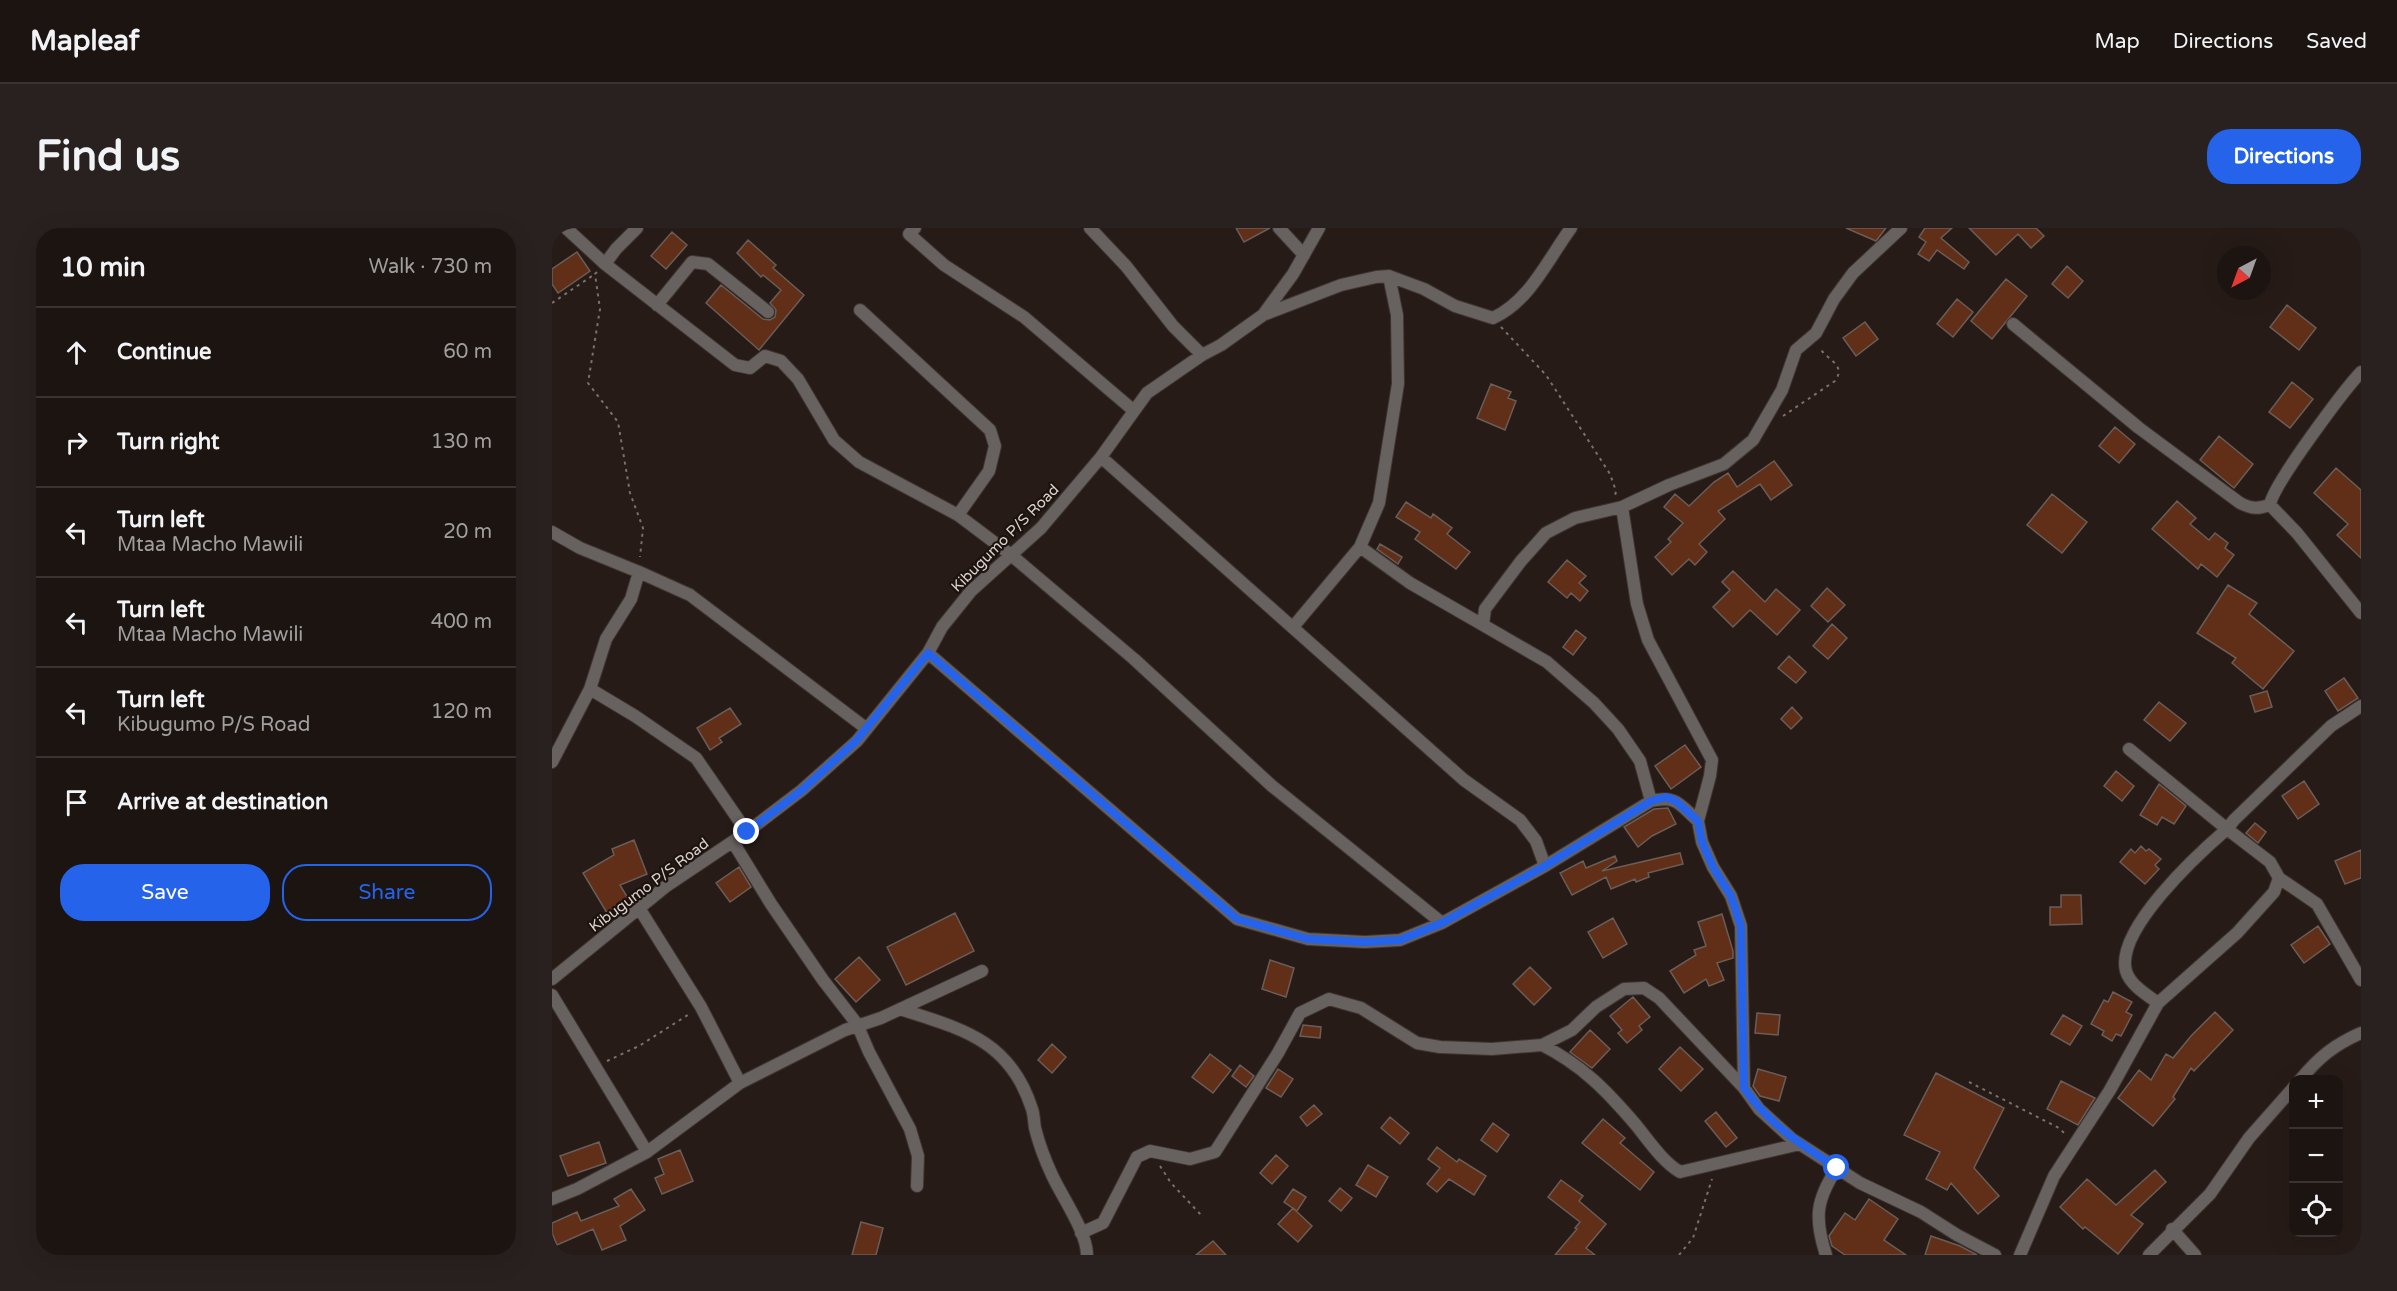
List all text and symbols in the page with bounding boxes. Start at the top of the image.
text: Mapleaf [30,24,139,58]
text: Map [2094,29,2140,54]
text: Directions [2173,29,2273,54]
text: Saved [2306,29,2367,54]
button: Directions [2207,129,2361,184]
text: Find us [36,131,180,182]
north arrow [2217,246,2271,300]
text: 10 min [60,252,146,283]
text: Walk · 730 m [369,255,492,279]
icon: ahead [60,336,93,369]
text: Continue [117,339,212,365]
text: 60 m [443,340,492,364]
icon: right [60,426,93,459]
text: Turn right [117,429,219,455]
text: 130 m [431,430,492,454]
street label: Kibugumo P/S Road [947,480,1063,596]
text: Turn left [117,507,205,533]
icon: left [60,516,93,549]
text: 20 m [443,520,492,544]
text: Mtaa Macho Mawili [117,533,303,557]
text: Turn left [117,597,205,623]
icon: left [60,606,93,639]
text: 400 m [431,610,492,634]
text: Mtaa Macho Mawili [117,623,303,647]
text: Turn left [117,687,205,713]
icon: left [60,696,93,729]
text: 120 m [431,700,492,724]
text: Kibugumo P/S Road [117,713,310,737]
icon: arrive [60,786,93,819]
text: Arrive at destination [117,789,328,815]
route end [733,818,759,844]
street label: Kibugumo P/S Road [586,834,712,936]
button: Save [60,864,270,921]
button: Share [282,864,492,921]
map controls [2289,1075,2343,1237]
button: + [2289,1075,2343,1129]
button: − [2289,1129,2343,1183]
route start [1823,1154,1849,1180]
button: locate [2289,1183,2343,1237]

